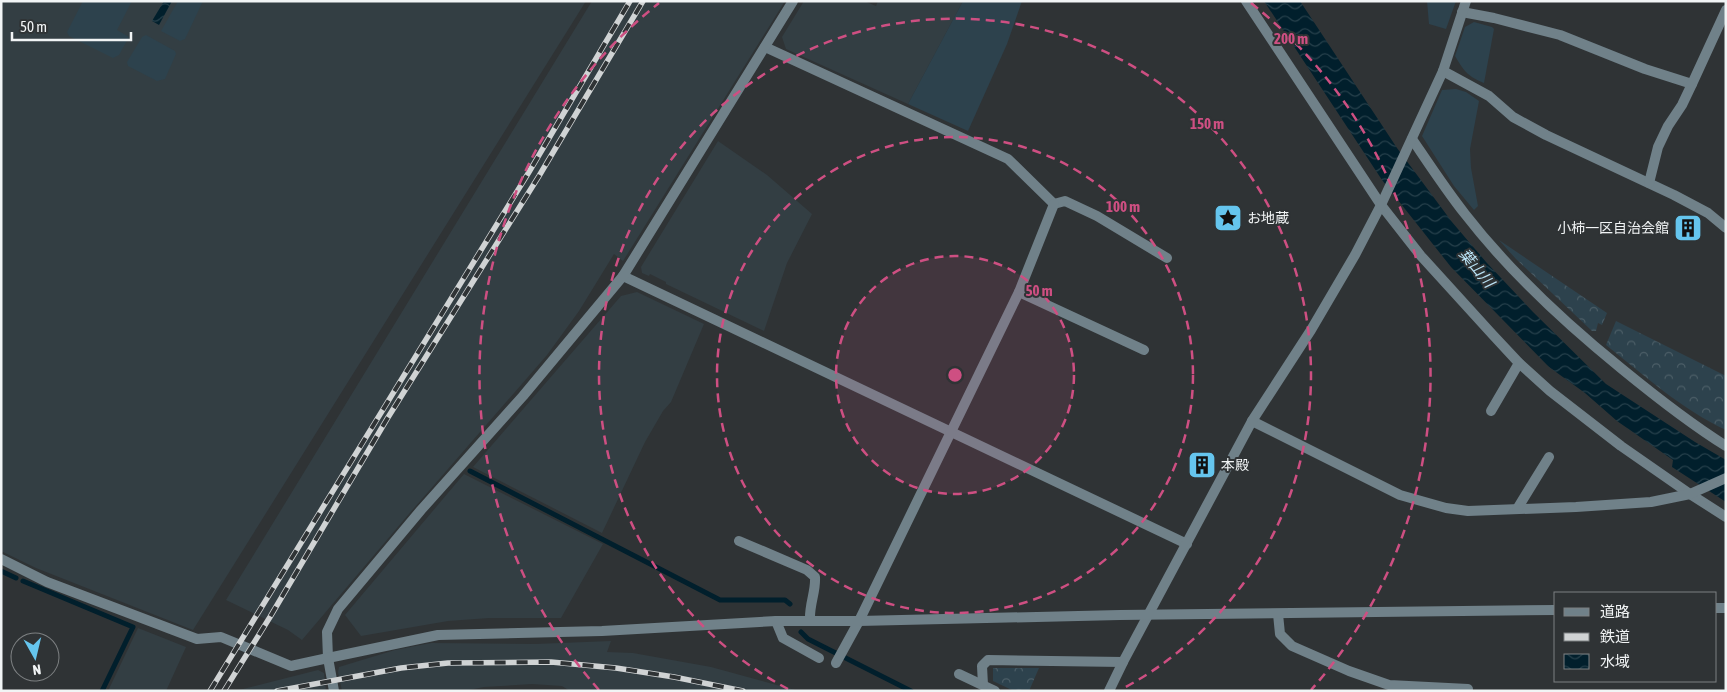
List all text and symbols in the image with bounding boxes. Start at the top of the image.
scale bar [12,10,131,42]
text: 50 m [20,18,47,35]
text: 200 m [1274,30,1308,47]
text: 150 m [1190,115,1224,132]
text: 100 m [1106,198,1140,215]
place icon: お地蔵 [1213,203,1243,233]
place label: お地蔵 [1247,210,1289,226]
building icon: 小柿一区自治会館 [1673,213,1703,243]
place label: 小柿一区自治会館 [1557,220,1669,236]
water label: 葉山川 [1456,245,1499,292]
text: 50 m [1026,282,1053,299]
centre of rings [946,366,964,384]
building icon: 本殿 [1187,450,1217,480]
place label: 本殿 [1221,457,1249,473]
legend [1554,592,1717,682]
text: 道路 [1600,603,1630,620]
text: 鉄道 [1600,628,1630,645]
north arrow [10,632,60,682]
text: 水域 [1600,653,1630,670]
text: N [32,661,42,678]

